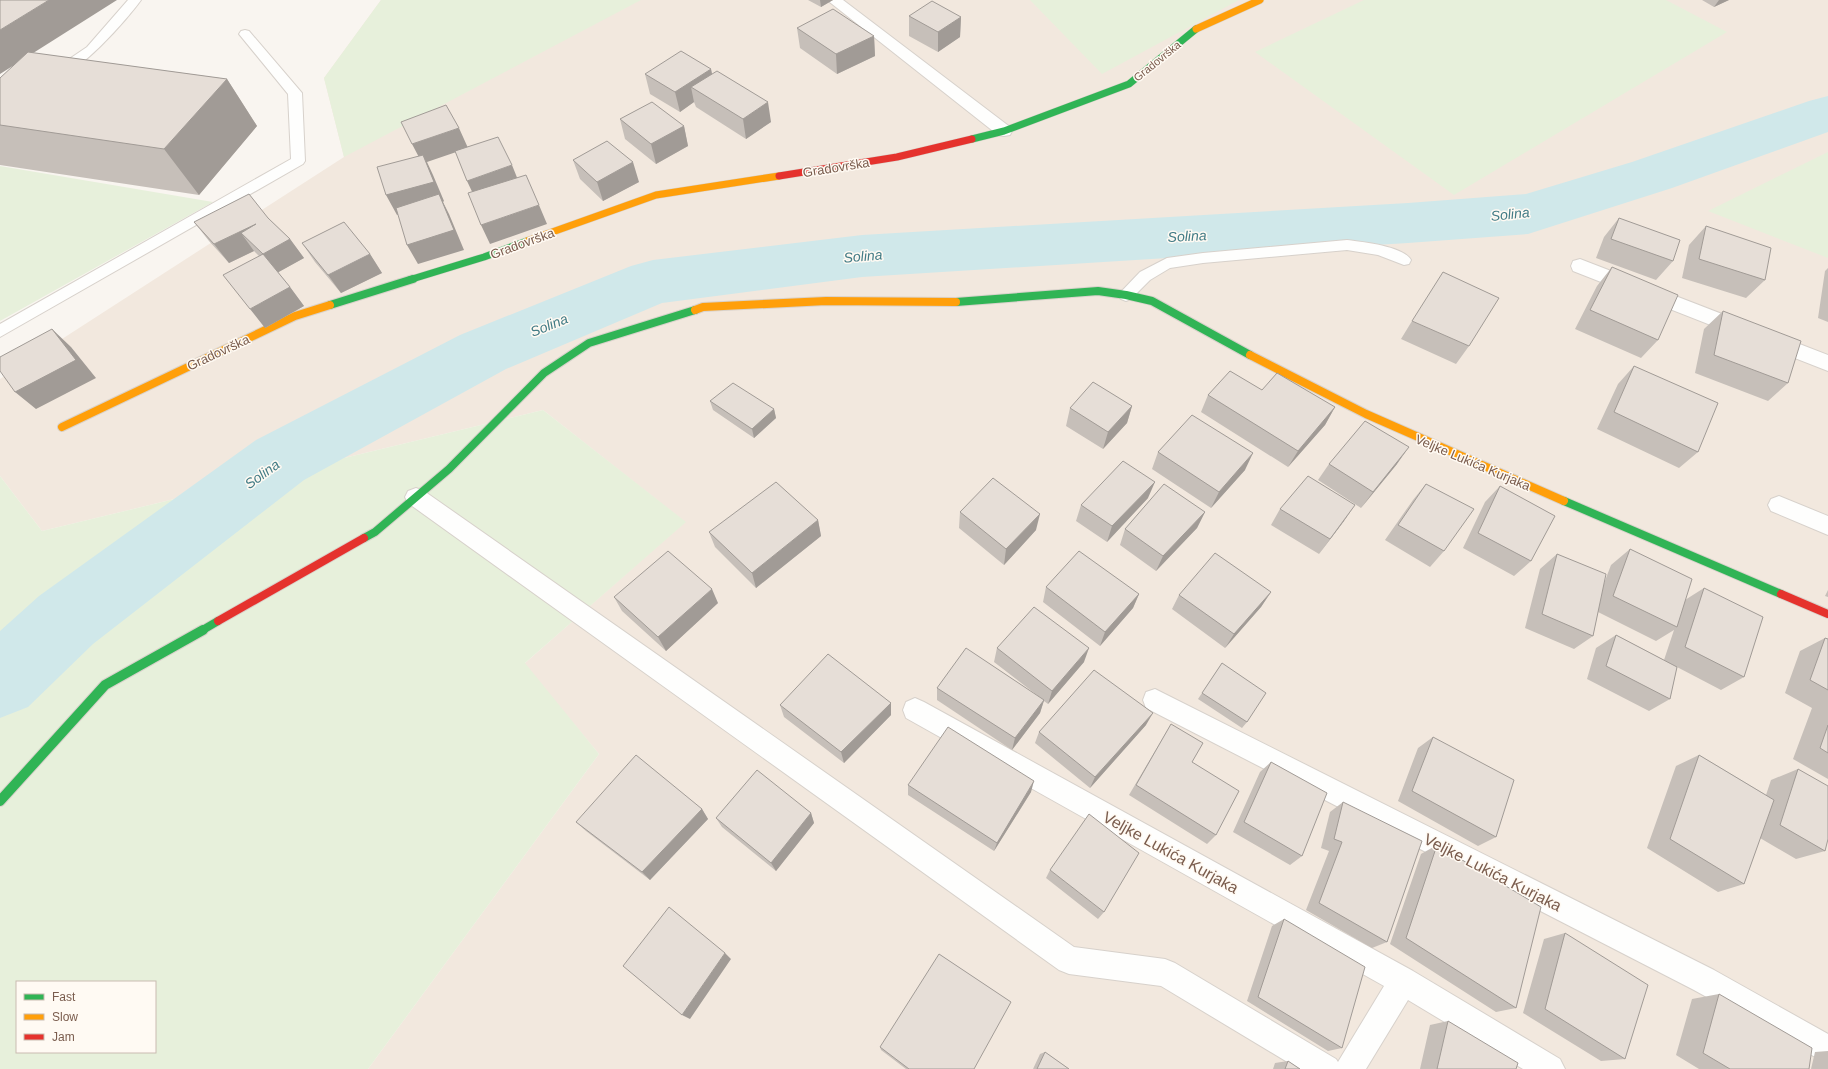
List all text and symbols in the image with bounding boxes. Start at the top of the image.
street label: Gradovrška [1131,38,1184,84]
street label: Gradovrška [802,155,871,180]
water label: Solina [1490,204,1530,224]
street label: Gradovrška [488,225,557,262]
water label: Solina [1167,227,1207,245]
water label: Solina [843,246,883,266]
water label: Solina [528,310,570,340]
street label: Gradovrška [185,331,253,373]
street label: Veljke Lukića Kurjaka [1413,431,1533,494]
water label: Solina [242,456,283,492]
street label: Veljke Lukića Kurjaka [1100,808,1241,897]
street label: Veljke Lukića Kurjaka [1421,830,1564,915]
legend [16,981,156,1053]
text: Fast [52,990,76,1004]
text: Slow [52,1010,78,1024]
text: Jam [52,1030,75,1044]

